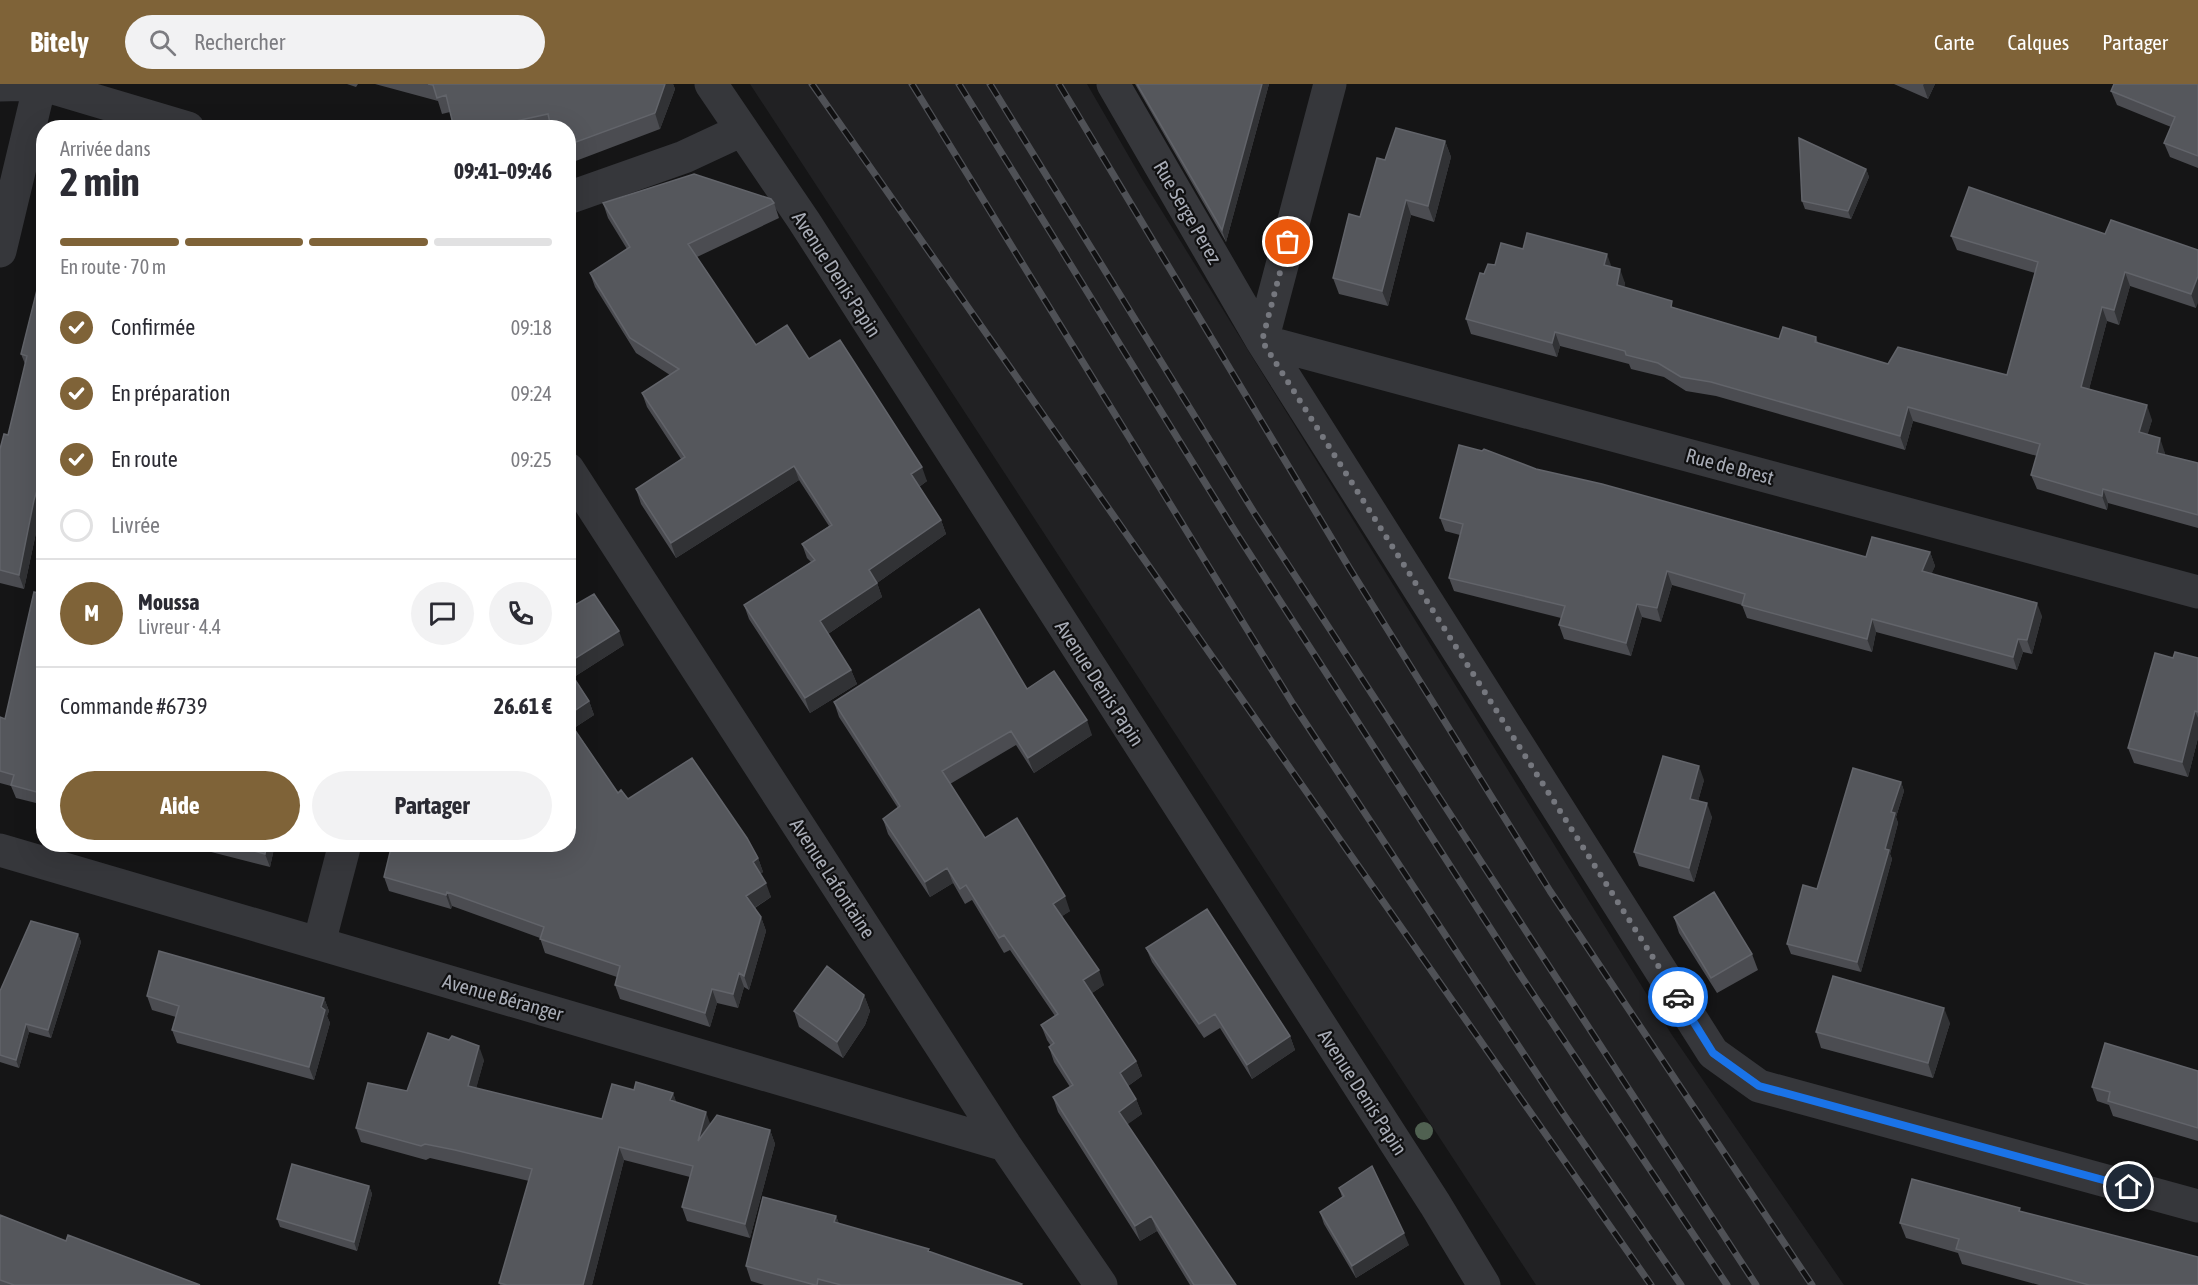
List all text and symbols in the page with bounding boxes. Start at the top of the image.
search box [125,15,545,69]
text: Bitely [30,26,89,58]
icon: search [146,26,179,59]
text: Rechercher [194,29,285,55]
text: Carte [1934,30,1975,54]
text: Calques [2008,30,2069,54]
text: Partager [2102,30,2168,54]
text: Arrivée dans [60,137,151,160]
street label: Rue Serge Perez [1149,156,1227,268]
text: 09:41–09:46 [454,158,552,184]
text: 2 min [60,160,140,204]
street label: Avenue Denis Papin [788,207,886,341]
pin [1262,216,1313,267]
icon: bag [1271,225,1304,258]
text: En route · 70 m [60,255,166,278]
icon: check [60,311,93,344]
text: Confirmée [111,314,195,340]
text: 09:18 [511,316,552,339]
icon: check [60,377,93,410]
text: En préparation [111,380,230,406]
text: 09:24 [511,382,552,405]
icon: check [60,443,93,476]
street label: Rue de Brest [1684,443,1777,489]
text: En route [111,446,178,472]
text: 09:25 [511,448,552,471]
text: Livrée [111,512,160,538]
button: chat [411,582,474,645]
button: phone [489,582,552,645]
text: Moussa [138,589,199,615]
text: M [84,600,99,626]
text: Livreur · 4.4 [138,615,221,638]
street label: Avenue Denis Papin [1051,616,1149,750]
text: Commande #6739 [60,693,207,719]
text: 26.61 € [494,693,552,719]
button: Aide [60,771,300,840]
button: Partager [312,771,552,840]
street label: Avenue Lafontaine [786,814,880,942]
courier [1648,967,1708,1027]
street label: Avenue Béranger [440,969,567,1025]
icon: car [1662,981,1695,1014]
street label: Avenue Denis Papin [1314,1025,1412,1159]
pin [2103,1161,2154,1212]
icon: home [2112,1170,2145,1203]

